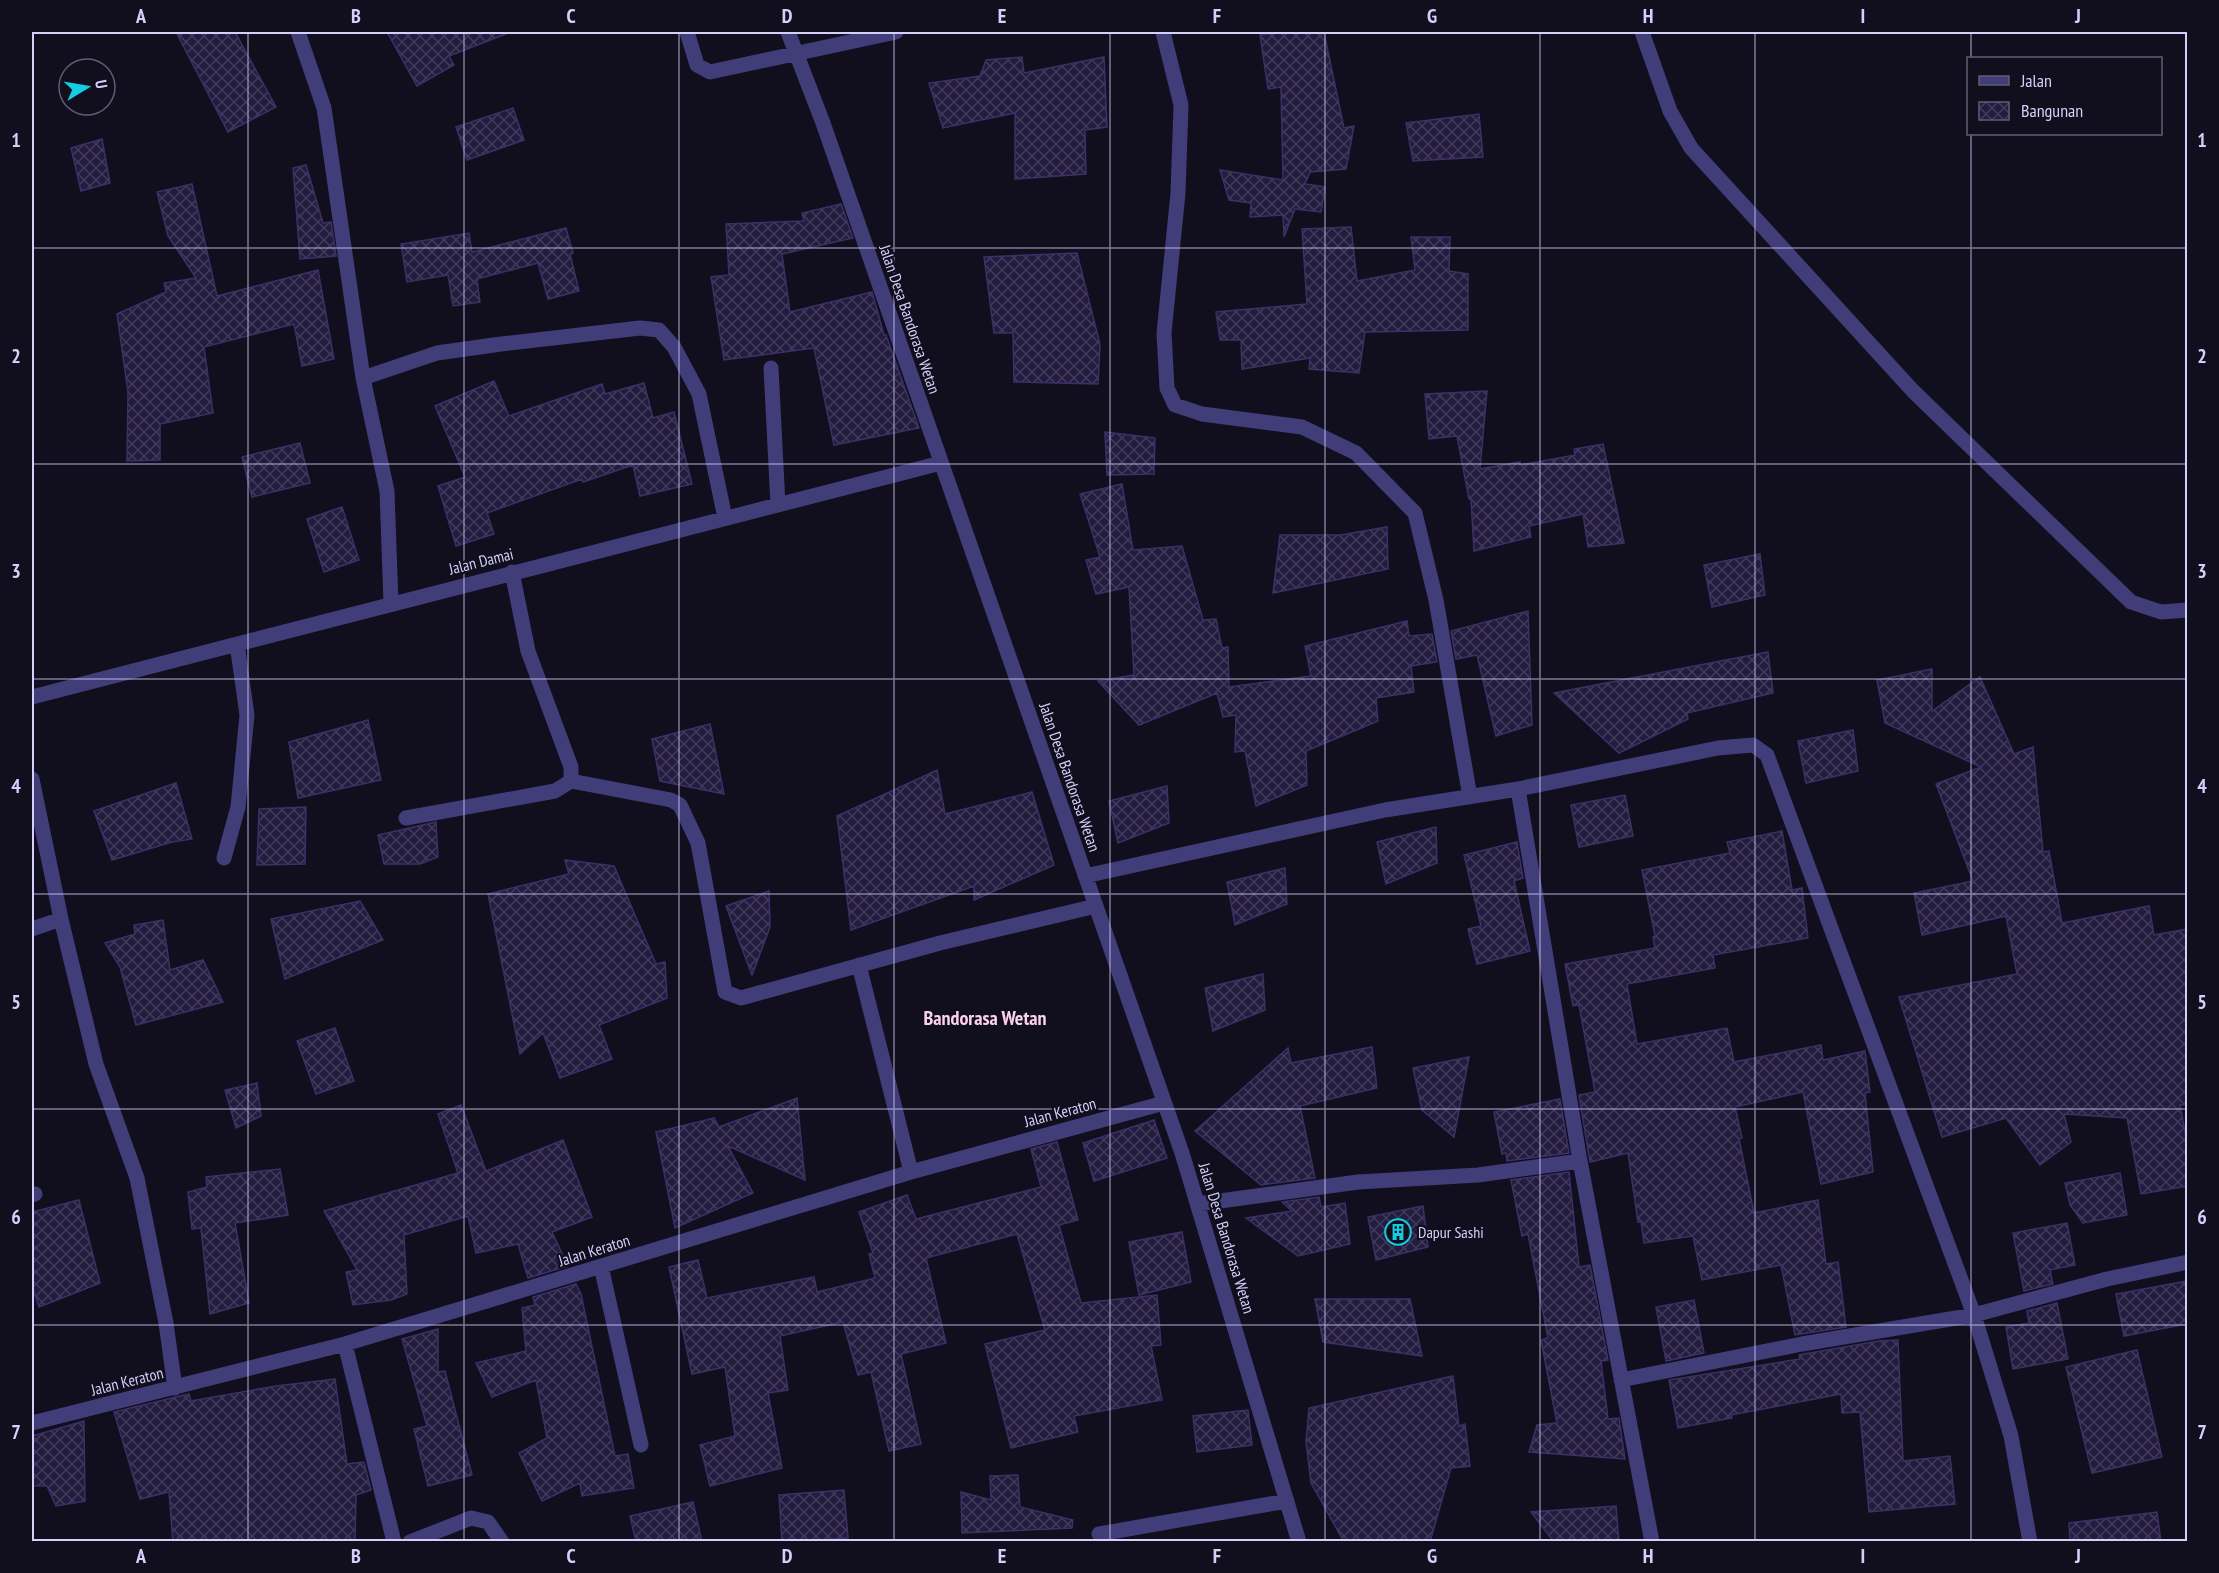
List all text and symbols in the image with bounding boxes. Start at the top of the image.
text: A [135,3,147,29]
text: B [351,3,361,29]
text: C [566,3,576,29]
text: D [782,3,793,29]
text: E [998,3,1006,29]
text: F [1213,3,1221,29]
text: G [1427,3,1437,29]
text: H [1643,3,1653,29]
text: I [1861,3,1865,29]
text: J [2074,3,2081,29]
north arrow [57,57,117,117]
legend [1967,57,2162,135]
text: Jalan [2020,69,2052,92]
text: U [91,78,112,90]
text: Bangunan [2021,99,2083,122]
text: 1 [11,127,21,153]
text: 1 [2197,127,2207,153]
street label: Jalan Desa Bandorasa Wetan [875,241,945,396]
text: 2 [11,343,21,369]
text: 2 [2197,343,2207,369]
street label: Jalan Damai [446,543,515,579]
text: 3 [11,558,21,584]
text: 3 [2197,558,2207,584]
street label: Jalan Desa Bandorasa Wetan [1035,699,1105,854]
text: 4 [11,773,21,799]
text: 4 [2197,773,2207,799]
text: 5 [11,989,21,1015]
text: 5 [2197,989,2207,1015]
district label: Bandorasa Wetan [924,1005,1046,1031]
street label: Jalan Keraton [1021,1093,1098,1131]
street label: Jalan Desa Bandorasa Wetan [1194,1159,1259,1316]
text: 6 [11,1204,21,1230]
text: 6 [2197,1204,2207,1230]
building icon: Dapur Sashi [1383,1217,1413,1247]
place label: Dapur Sashi [1418,1222,1484,1242]
street label: Jalan Keraton [555,1230,632,1271]
street label: Jalan Keraton [88,1362,165,1400]
text: 7 [11,1419,21,1445]
text: 7 [2197,1419,2207,1445]
text: A [135,1543,147,1569]
text: B [351,1543,361,1569]
text: C [566,1543,576,1569]
text: D [782,1543,793,1569]
text: E [998,1543,1006,1569]
text: F [1213,1543,1221,1569]
text: G [1427,1543,1437,1569]
text: H [1643,1543,1653,1569]
text: I [1861,1543,1865,1569]
text: J [2074,1543,2081,1569]

